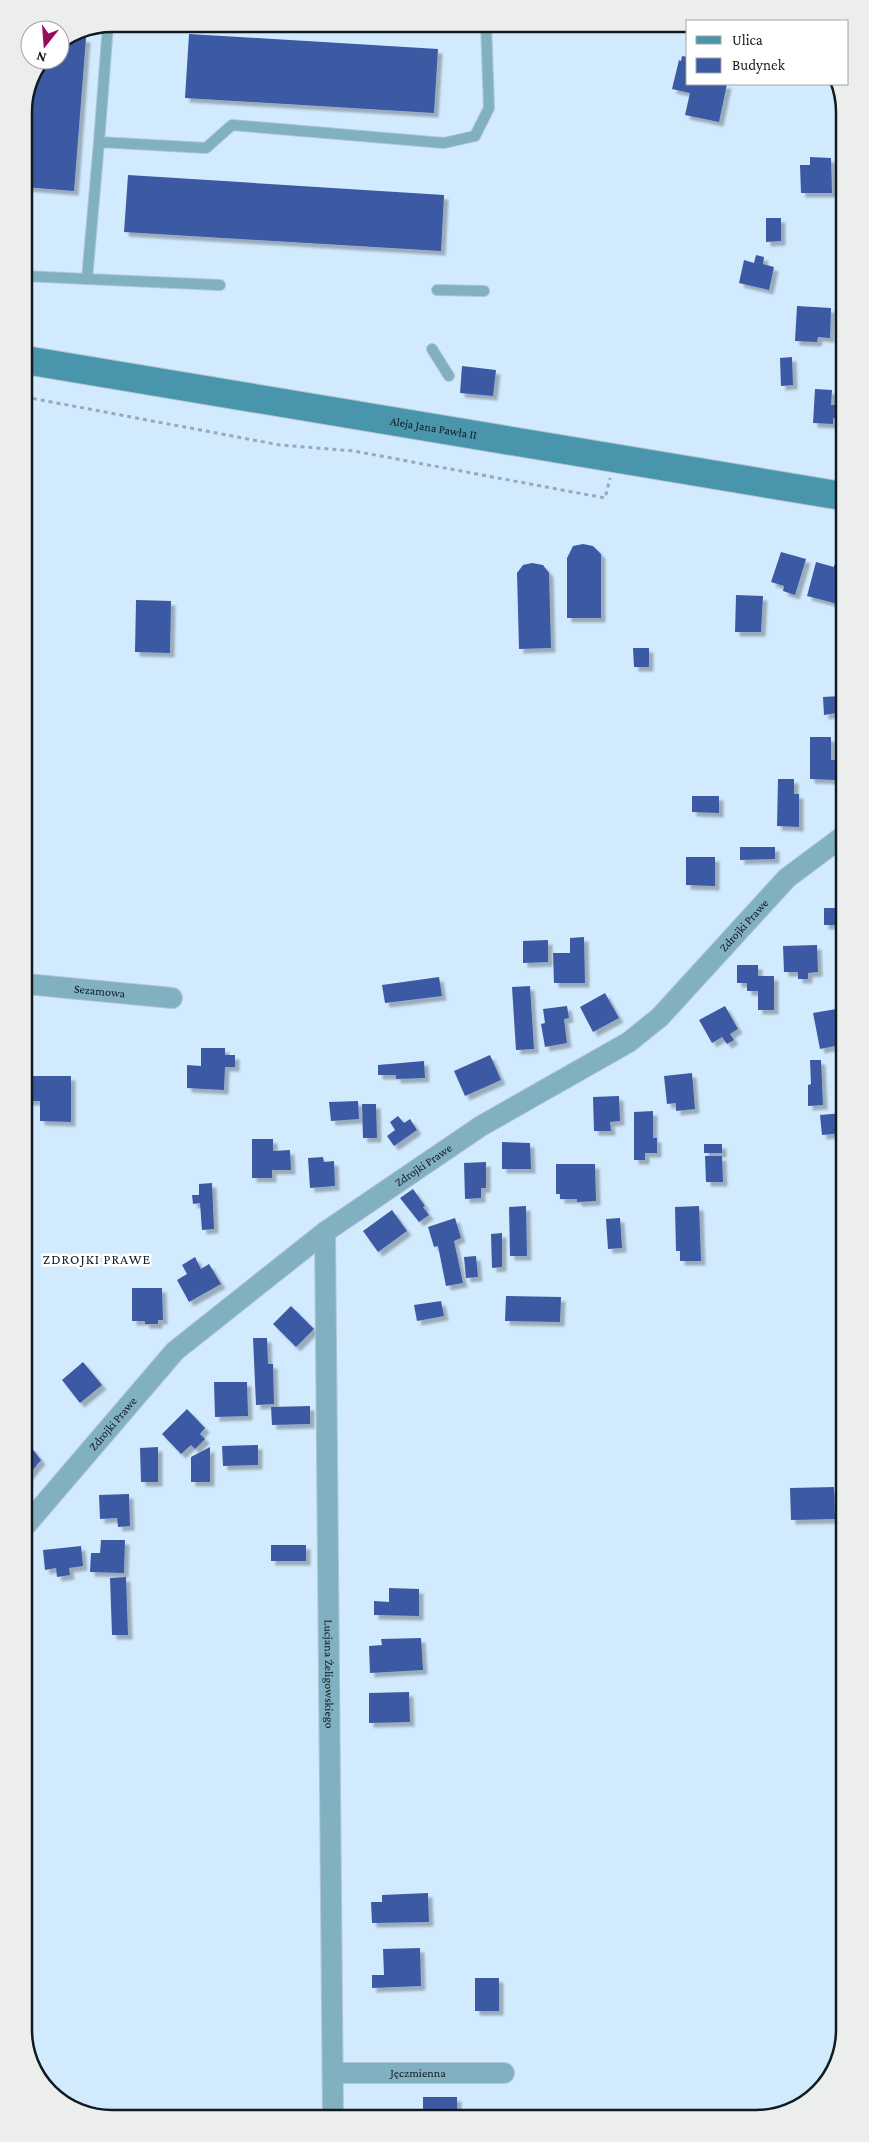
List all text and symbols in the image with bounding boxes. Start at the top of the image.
north arrow [20,20,70,70]
legend [686,20,849,85]
text: Ulica [732,32,763,48]
text: N [34,48,48,66]
text: Budynek [732,57,786,74]
street label: Aleja Jana Pawła II [389,414,478,442]
street label: Zdrojki Prawe [716,896,771,954]
street label: Sezamowa [73,982,126,1001]
street label: Zdrojki Prawe [392,1141,455,1190]
district label: ZDROJKI PRAWE [43,1251,151,1267]
street label: Zdrojki Prawe [86,1394,140,1453]
street label: Lucjana Żeligowskiego [322,1619,336,1729]
street label: Jęczmienna [389,2066,446,2080]

